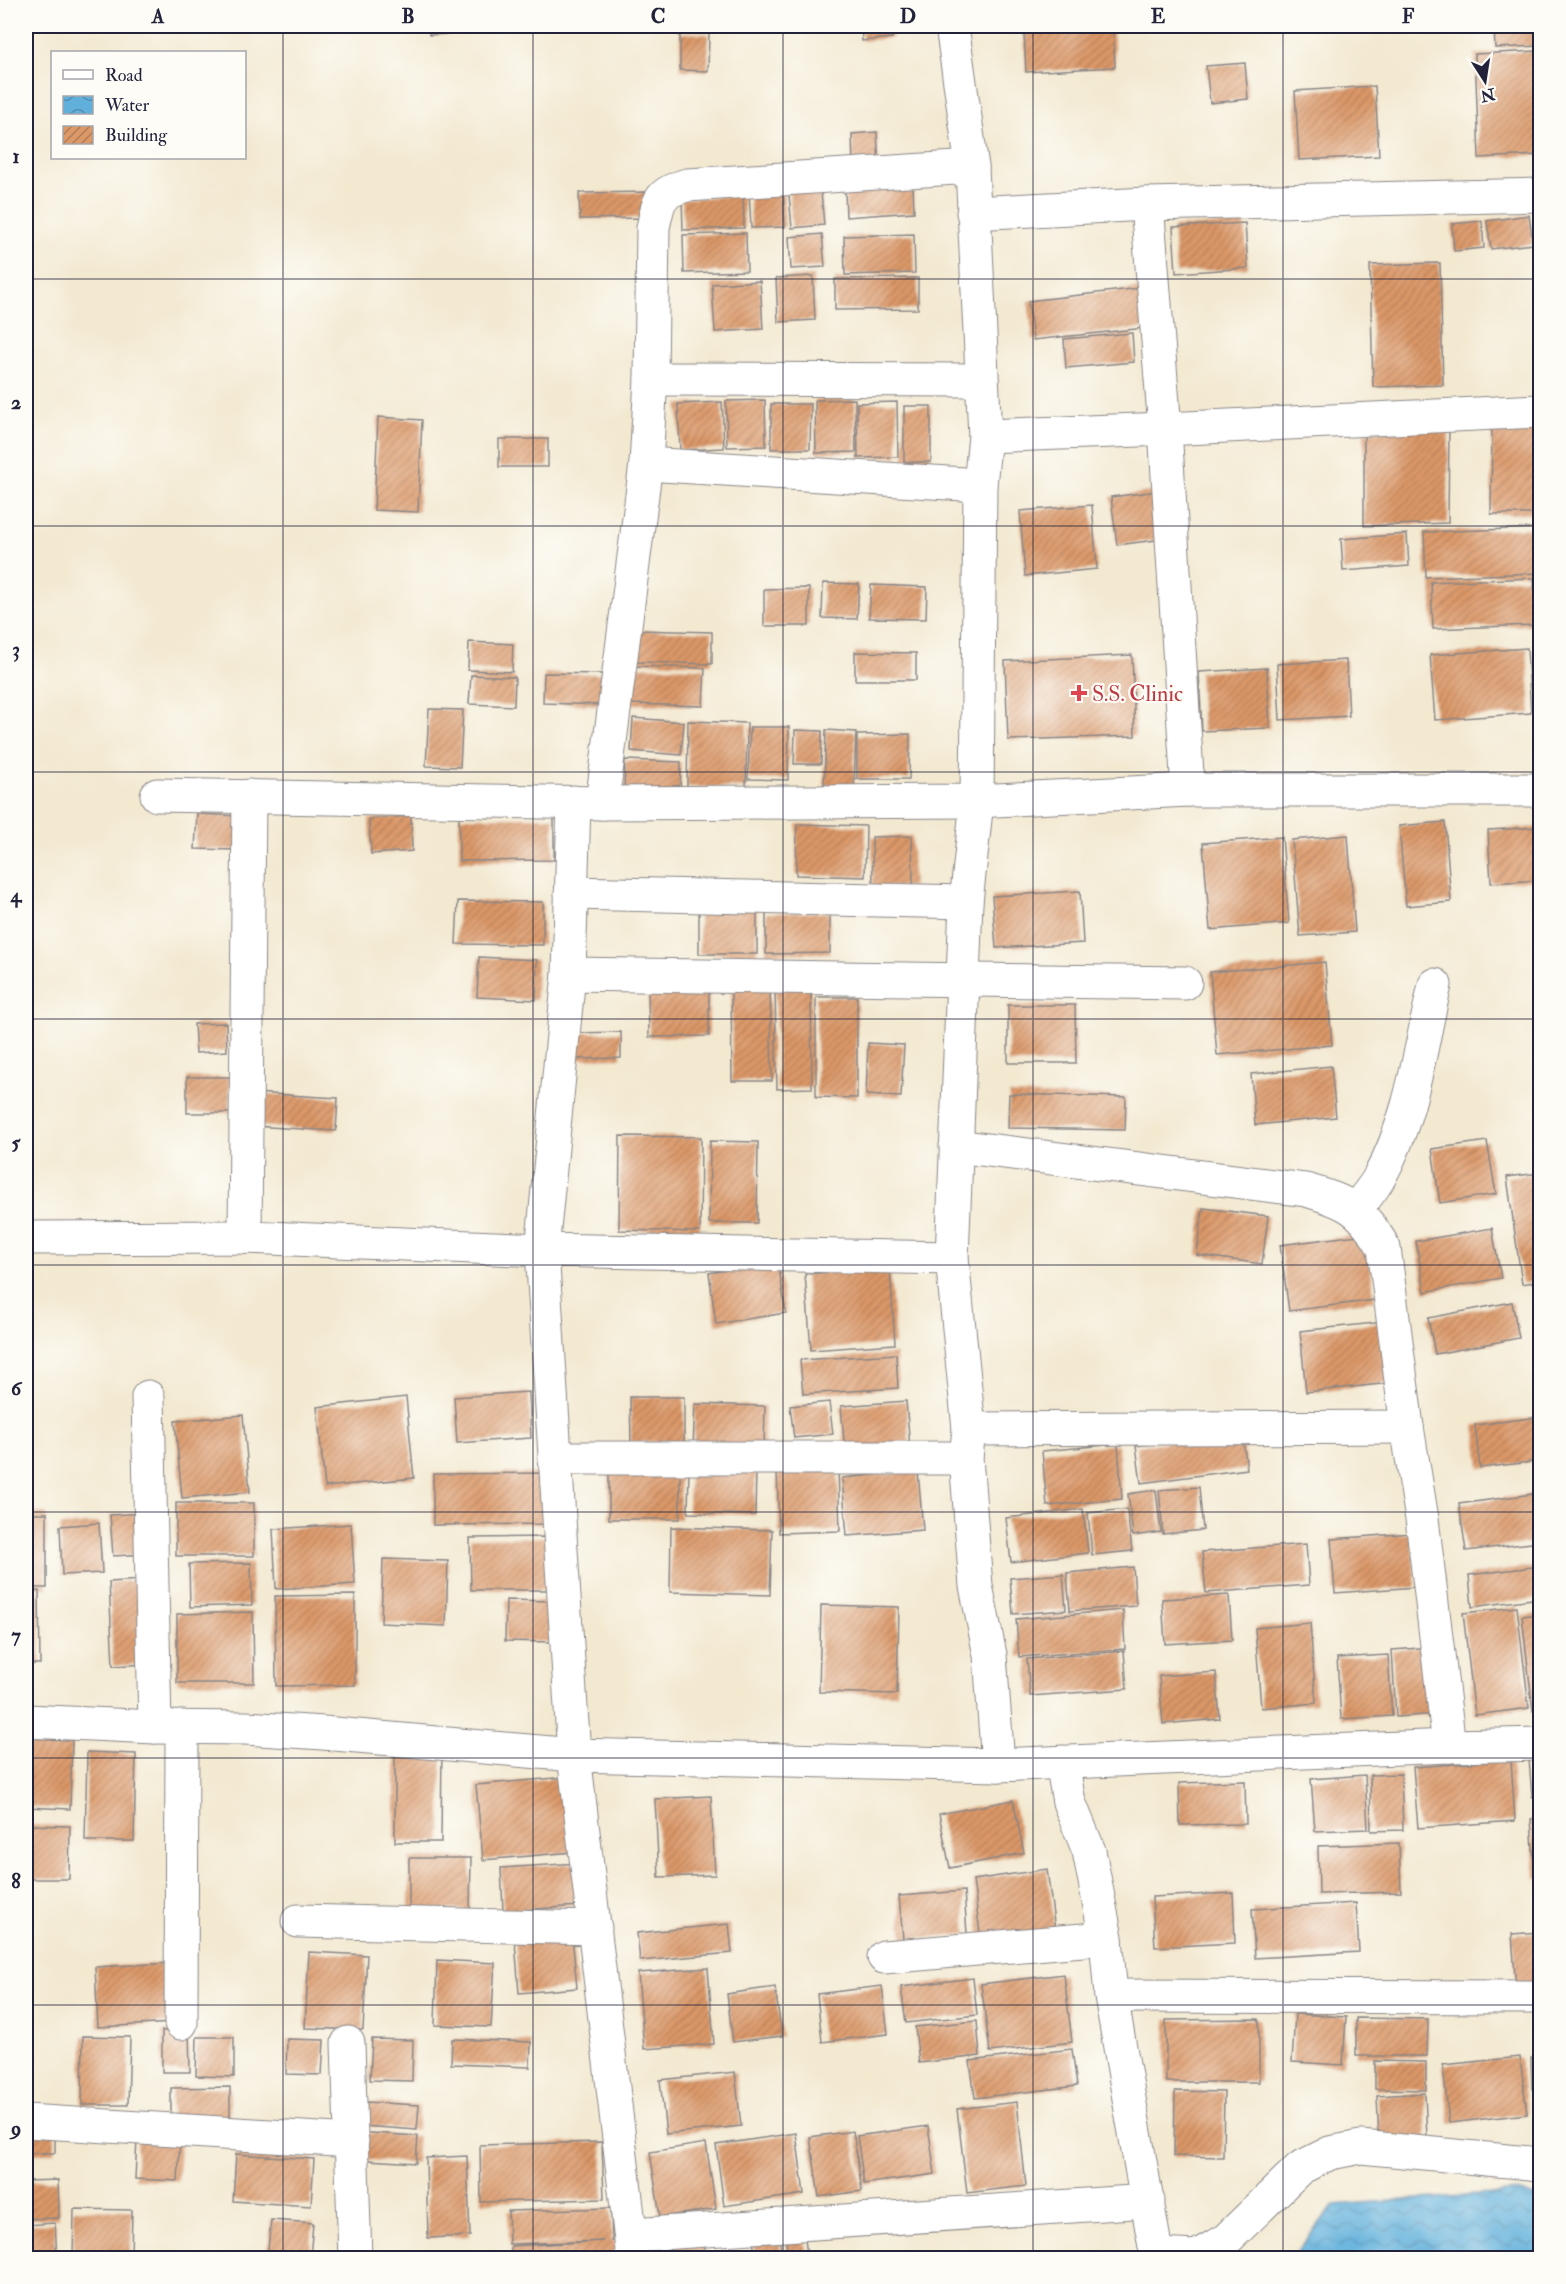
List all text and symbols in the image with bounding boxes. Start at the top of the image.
text: A [151,4,165,29]
text: B [401,4,415,29]
text: C [651,4,665,29]
text: D [900,4,916,29]
text: E [1151,4,1166,29]
text: F [1402,4,1415,29]
legend [51,51,246,159]
north arrow [1455,51,1515,111]
text: Road [105,64,143,87]
text: N [1478,83,1498,106]
text: Water [104,94,149,117]
text: Building [105,124,168,147]
text: 1 [12,144,20,169]
text: 2 [11,390,21,415]
text: 3 [12,637,20,662]
place label: S.S. Clinic [1092,680,1183,708]
marker: S.S. Clinic [1070,684,1088,702]
text: 4 [10,883,23,908]
text: 5 [12,1130,22,1155]
text: 6 [11,1376,23,1401]
text: 7 [11,1623,21,1648]
text: 8 [11,1869,21,1894]
text: 9 [9,2116,21,2141]

